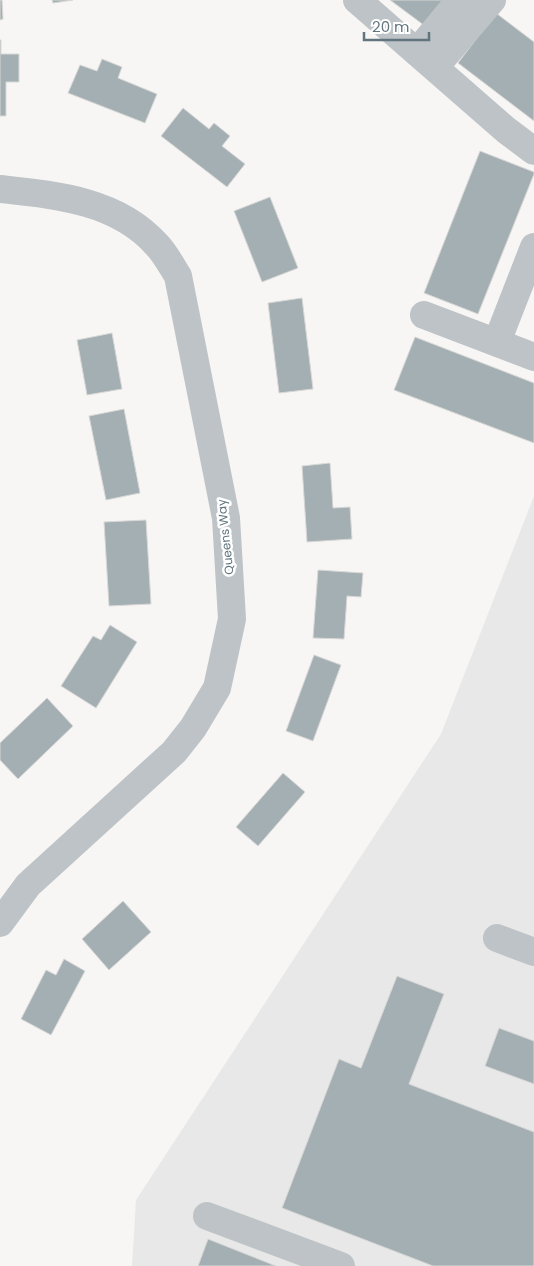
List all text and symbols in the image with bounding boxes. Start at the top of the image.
scale bar [364,10,429,42]
text: 20 m [372,16,410,37]
street label: Queens Way [213,498,237,576]

